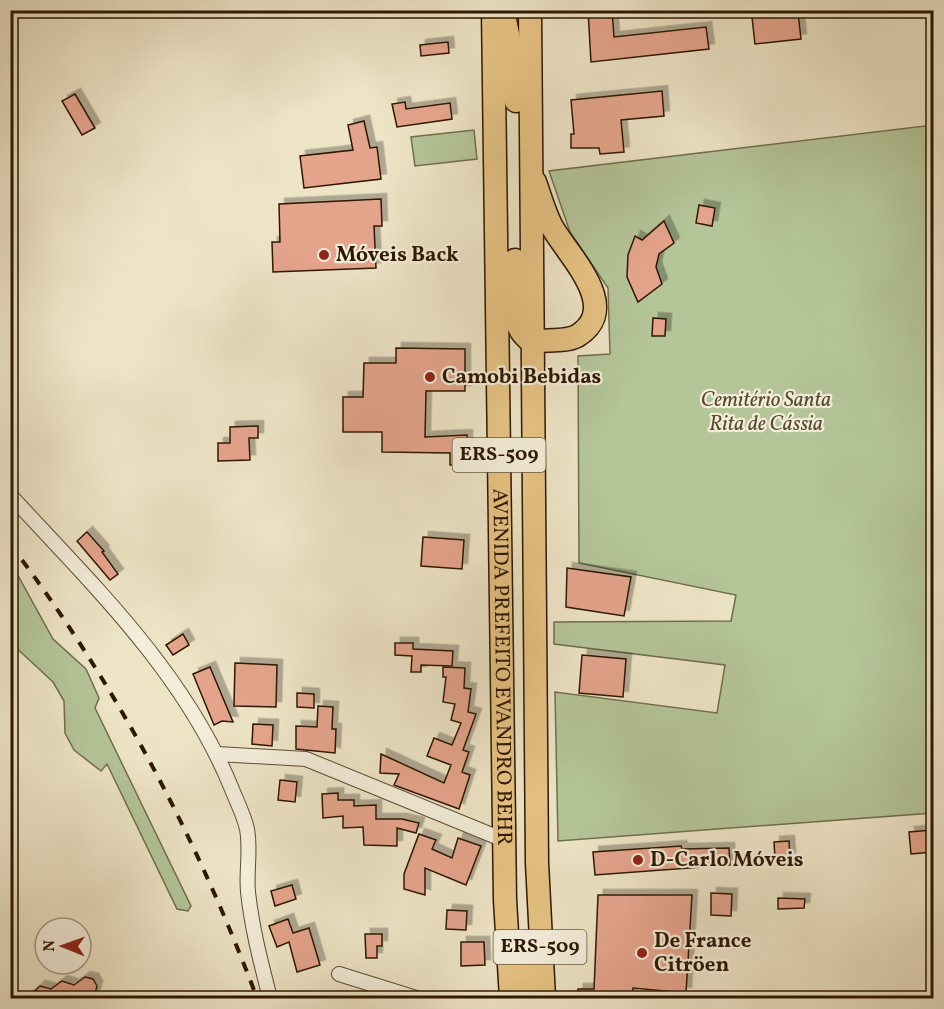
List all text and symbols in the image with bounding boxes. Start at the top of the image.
place label: Móveis Back [336,241,459,270]
marker: Móveis Back [317,248,331,262]
place label: Camobi Bebidas [442,363,601,392]
marker: Camobi Bebidas [423,370,437,384]
park label: Cemitério Santa Rita de Cássia [701,386,831,439]
road number: ERS-509 [452,438,546,472]
street label: AVENIDA PREFEITO EVANDRO BEHR [485,488,519,846]
place label: D-Carlo Móveis [650,846,804,875]
marker: D-Carlo Móveis [631,853,645,867]
north arrow [33,916,93,976]
place label: De France Citröen [654,927,751,980]
road number: ERS-509 [494,930,586,964]
text: N [39,939,61,952]
marker: De France Citröen [635,946,649,960]

